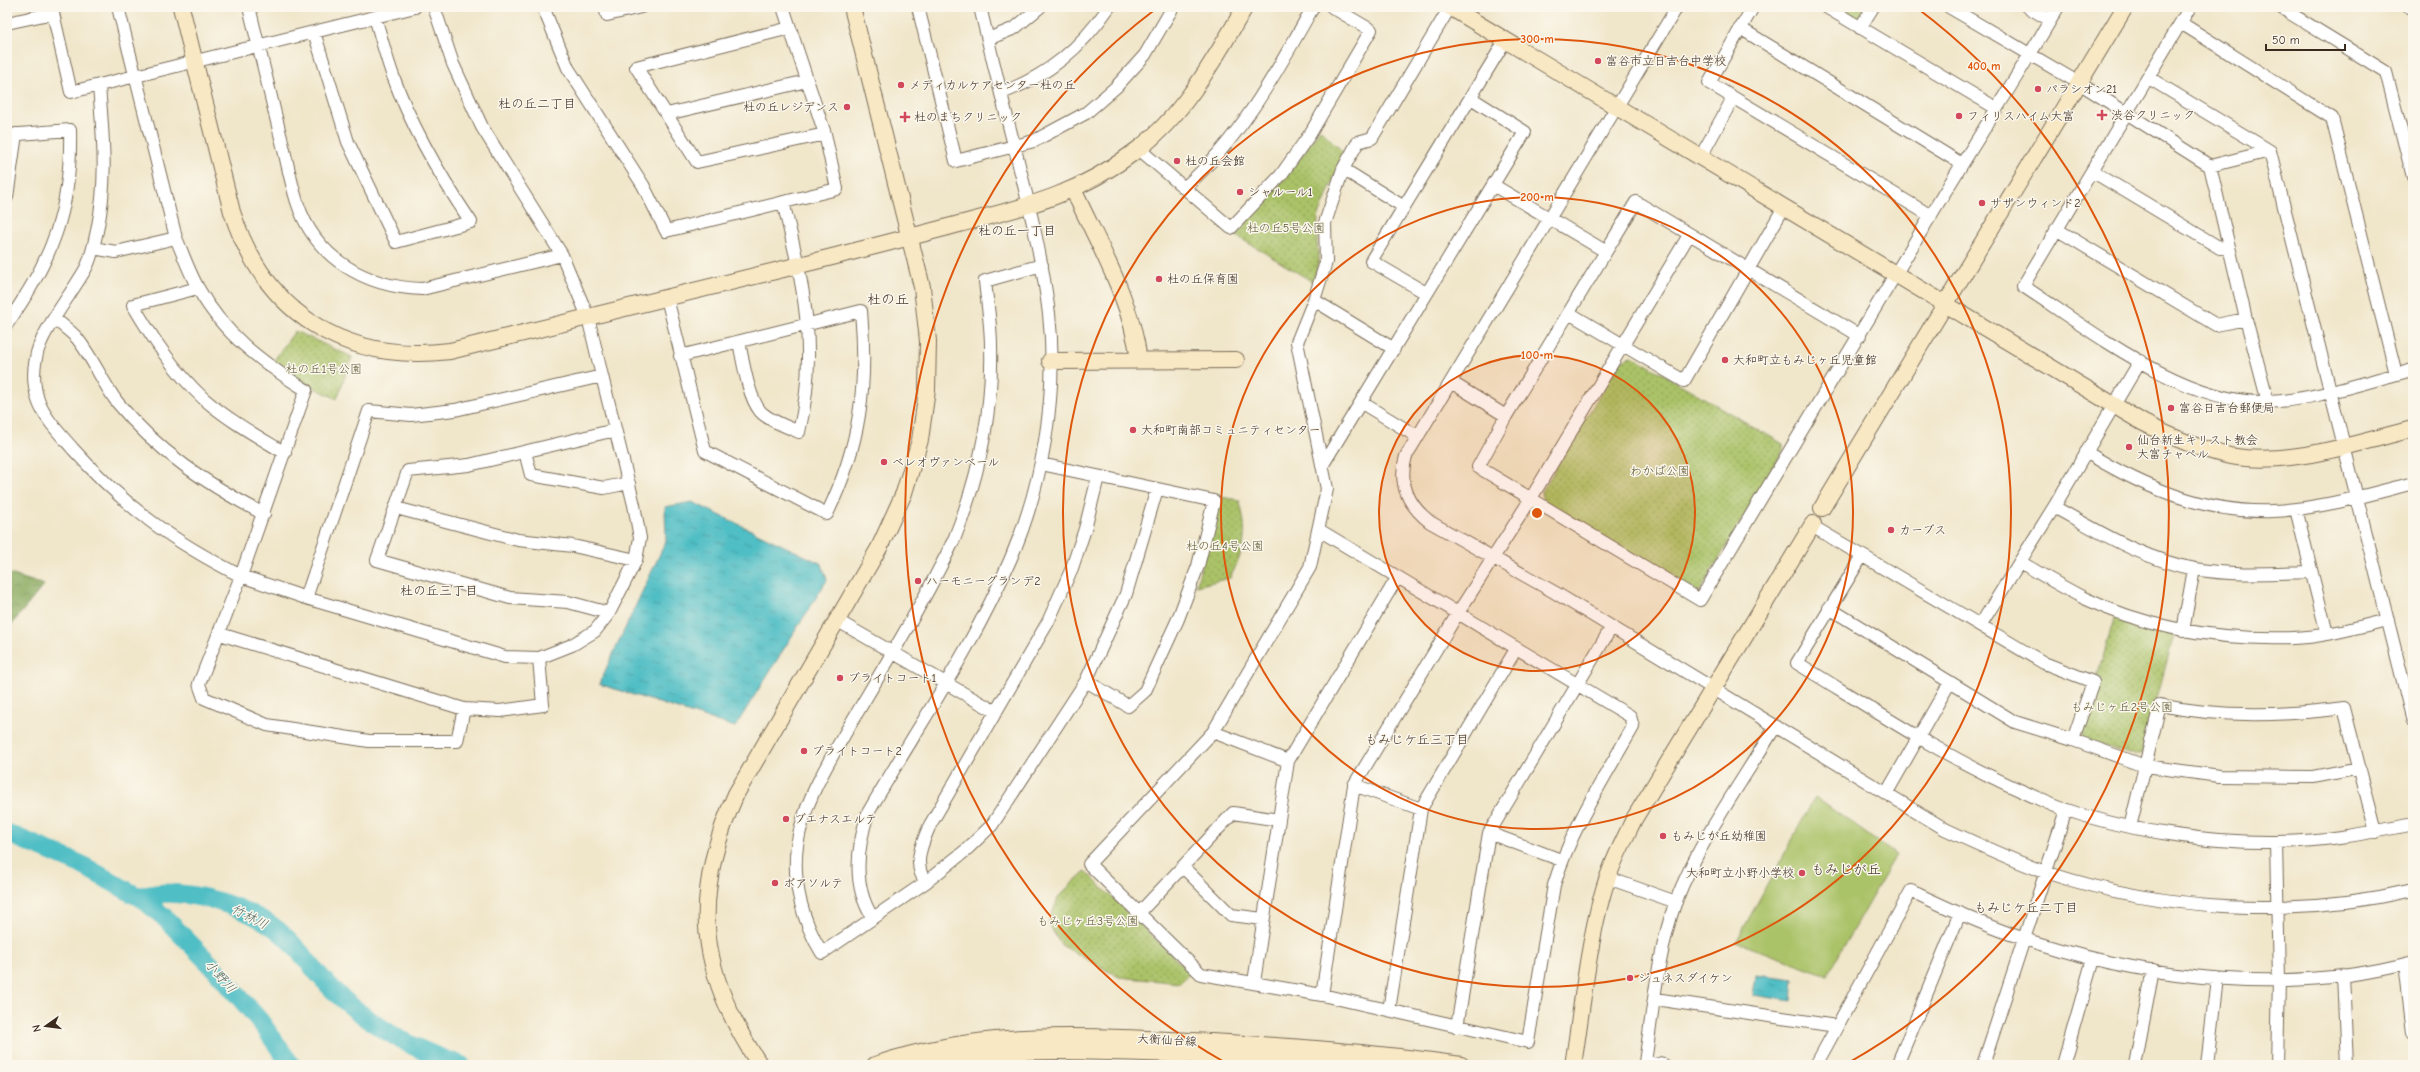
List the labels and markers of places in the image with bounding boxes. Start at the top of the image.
place label: 富谷市立日吉台中学校 [1606,54,1726,68]
marker: 富谷市立日吉台中学校 [1593,56,1603,66]
place label: メディカルケアセンター杜の丘 [909,78,1076,92]
marker: メディカルケアセンター杜の丘 [896,80,906,90]
place label: パラシオン21 [2046,82,2117,96]
marker: パラシオン21 [2033,84,2043,94]
place label: 杜の丘レジデンス [743,100,839,114]
marker: 杜の丘レジデンス [842,102,852,112]
place label: 渋谷クリニック [2111,108,2195,122]
place label: フィリスハイム大富 [1967,109,2075,123]
marker: 渋谷クリニック [2096,109,2108,121]
place label: 杜のまちクリニック [914,110,1022,124]
marker: 杜のまちクリニック [899,111,911,123]
marker: フィリスハイム大富 [1954,111,1964,121]
place label: 杜の丘会館 [1185,154,1245,168]
marker: 杜の丘会館 [1172,156,1182,166]
place label: シャルール1 [1248,185,1313,199]
marker: シャルール1 [1235,187,1245,197]
place label: サザンウィンド2 [1990,196,2081,210]
marker: サザンウィンド2 [1977,198,1987,208]
place label: 杜の丘保育園 [1167,272,1239,286]
marker: 杜の丘保育園 [1154,274,1164,284]
place label: 大和町立もみじヶ丘児童館 [1733,353,1877,367]
marker: 大和町立もみじヶ丘児童館 [1720,355,1730,365]
place label: 富谷日吉台郵便局 [2179,401,2275,415]
marker: 富谷日吉台郵便局 [2166,403,2176,413]
place label: 大和町南部コミュニティセンター [1141,423,1321,437]
marker: 大和町南部コミュニティセンター [1128,425,1138,435]
place label: 仙台新生キリスト教会 大富チャペル [2137,433,2258,461]
marker: 仙台新生キリスト教会 大富チャペル [2124,442,2134,452]
place label: ベレオヴァンベール [892,455,999,469]
marker: ベレオヴァンベール [879,457,889,467]
centre of rings [1530,506,1544,520]
place label: カーブス [1899,523,1946,537]
marker: カーブス [1886,525,1896,535]
place label: ハーモニーグランデ2 [926,574,1041,588]
marker: ハーモニーグランデ2 [913,576,923,586]
place label: ブライトコート1 [848,671,937,685]
marker: ブライトコート1 [835,673,845,683]
place label: ブライトコート2 [812,744,902,758]
marker: ブライトコート2 [799,746,809,756]
place label: ブエナスエルテ [794,812,877,826]
marker: ブエナスエルテ [781,814,791,824]
place label: もみじが丘幼稚園 [1671,829,1767,843]
marker: もみじが丘幼稚園 [1658,831,1668,841]
place label: 大和町立小野小学校 [1686,866,1794,880]
marker: 大和町立小野小学校 [1797,868,1807,878]
place label: ボアソルテ [783,876,843,890]
marker: ボアソルテ [770,878,780,888]
place label: ジュネスダイケン [1638,971,1733,985]
marker: ジュネスダイケン [1625,973,1635,983]

